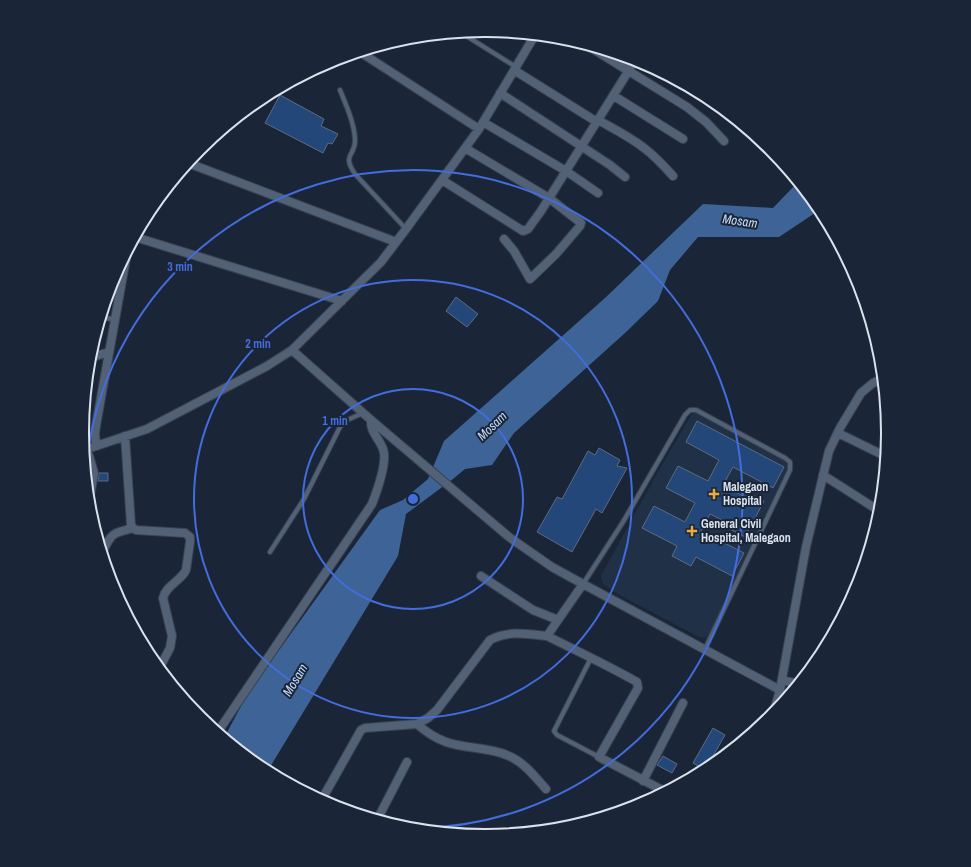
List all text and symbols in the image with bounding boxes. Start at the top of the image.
water label: Mosam [722,210,759,232]
text: 3 min [167,259,193,275]
text: 2 min [245,336,271,352]
water label: Mosam [474,408,511,444]
text: 1 min [322,413,348,429]
place label: Malegaon Hospital [723,479,768,509]
marker: Malegaon Hospital [708,488,720,500]
centre of rings [406,492,420,506]
place label: General Civil Hospital, Malegaon [701,516,791,546]
marker: General Civil Hospital, Malegaon [686,525,698,537]
water label: Mosam [279,661,311,699]

